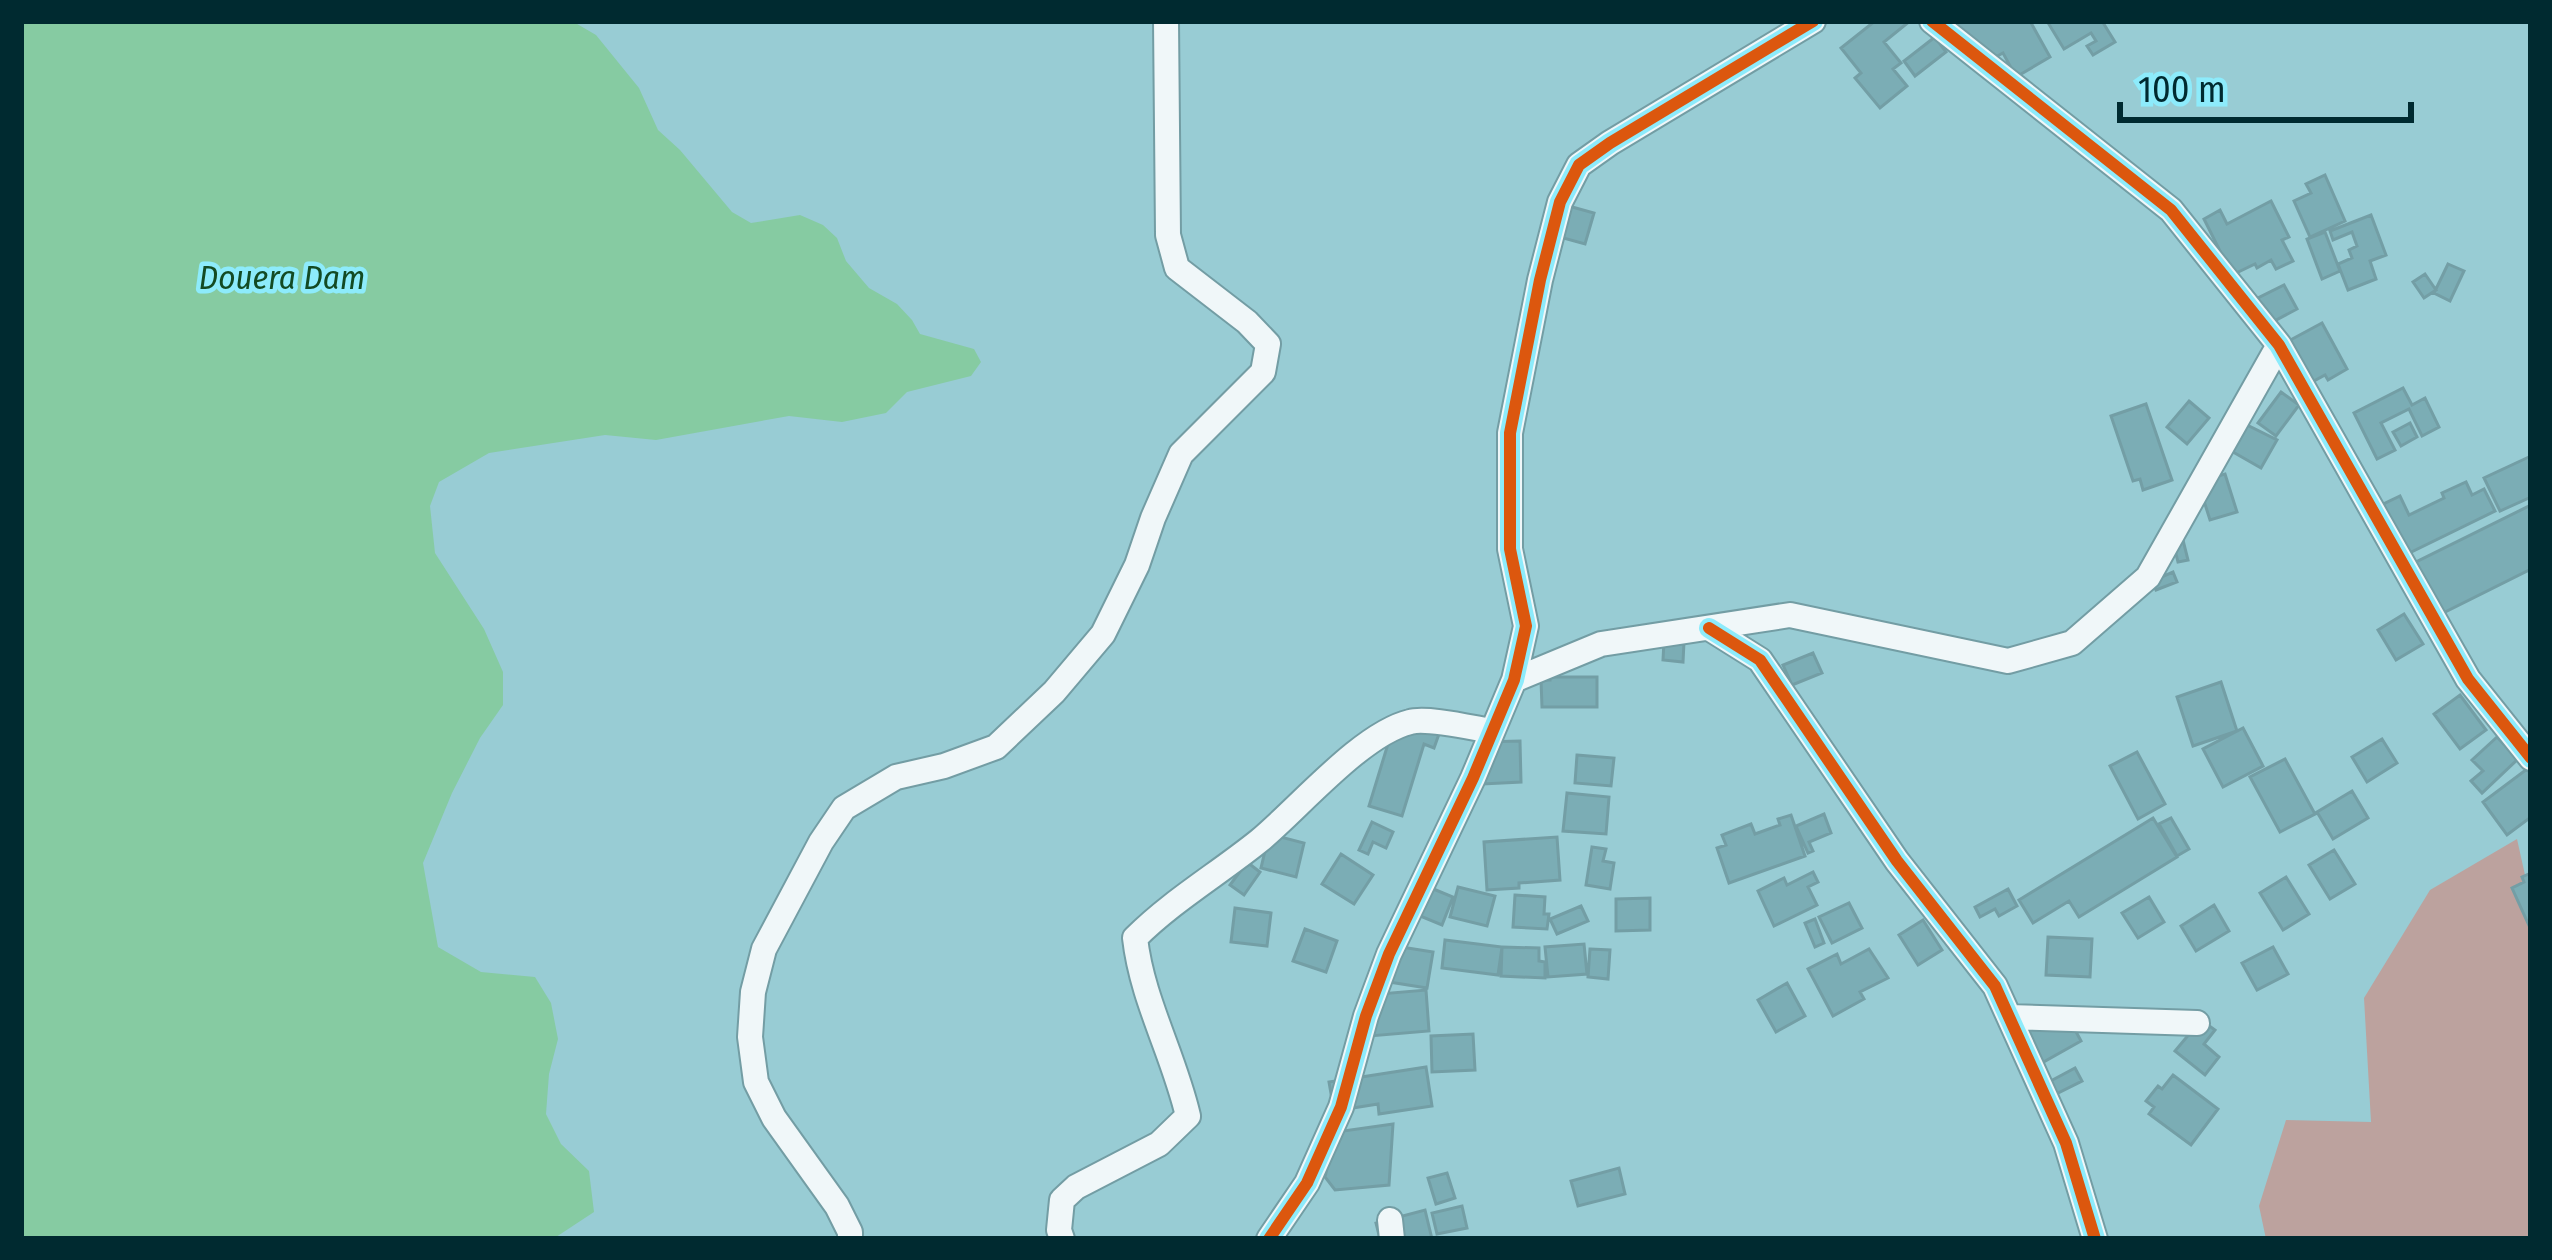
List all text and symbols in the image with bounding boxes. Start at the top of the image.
scale bar [2120,48,2411,122]
text: 100 m [2138,68,2226,112]
water label: Douera Dam [199,258,365,298]

